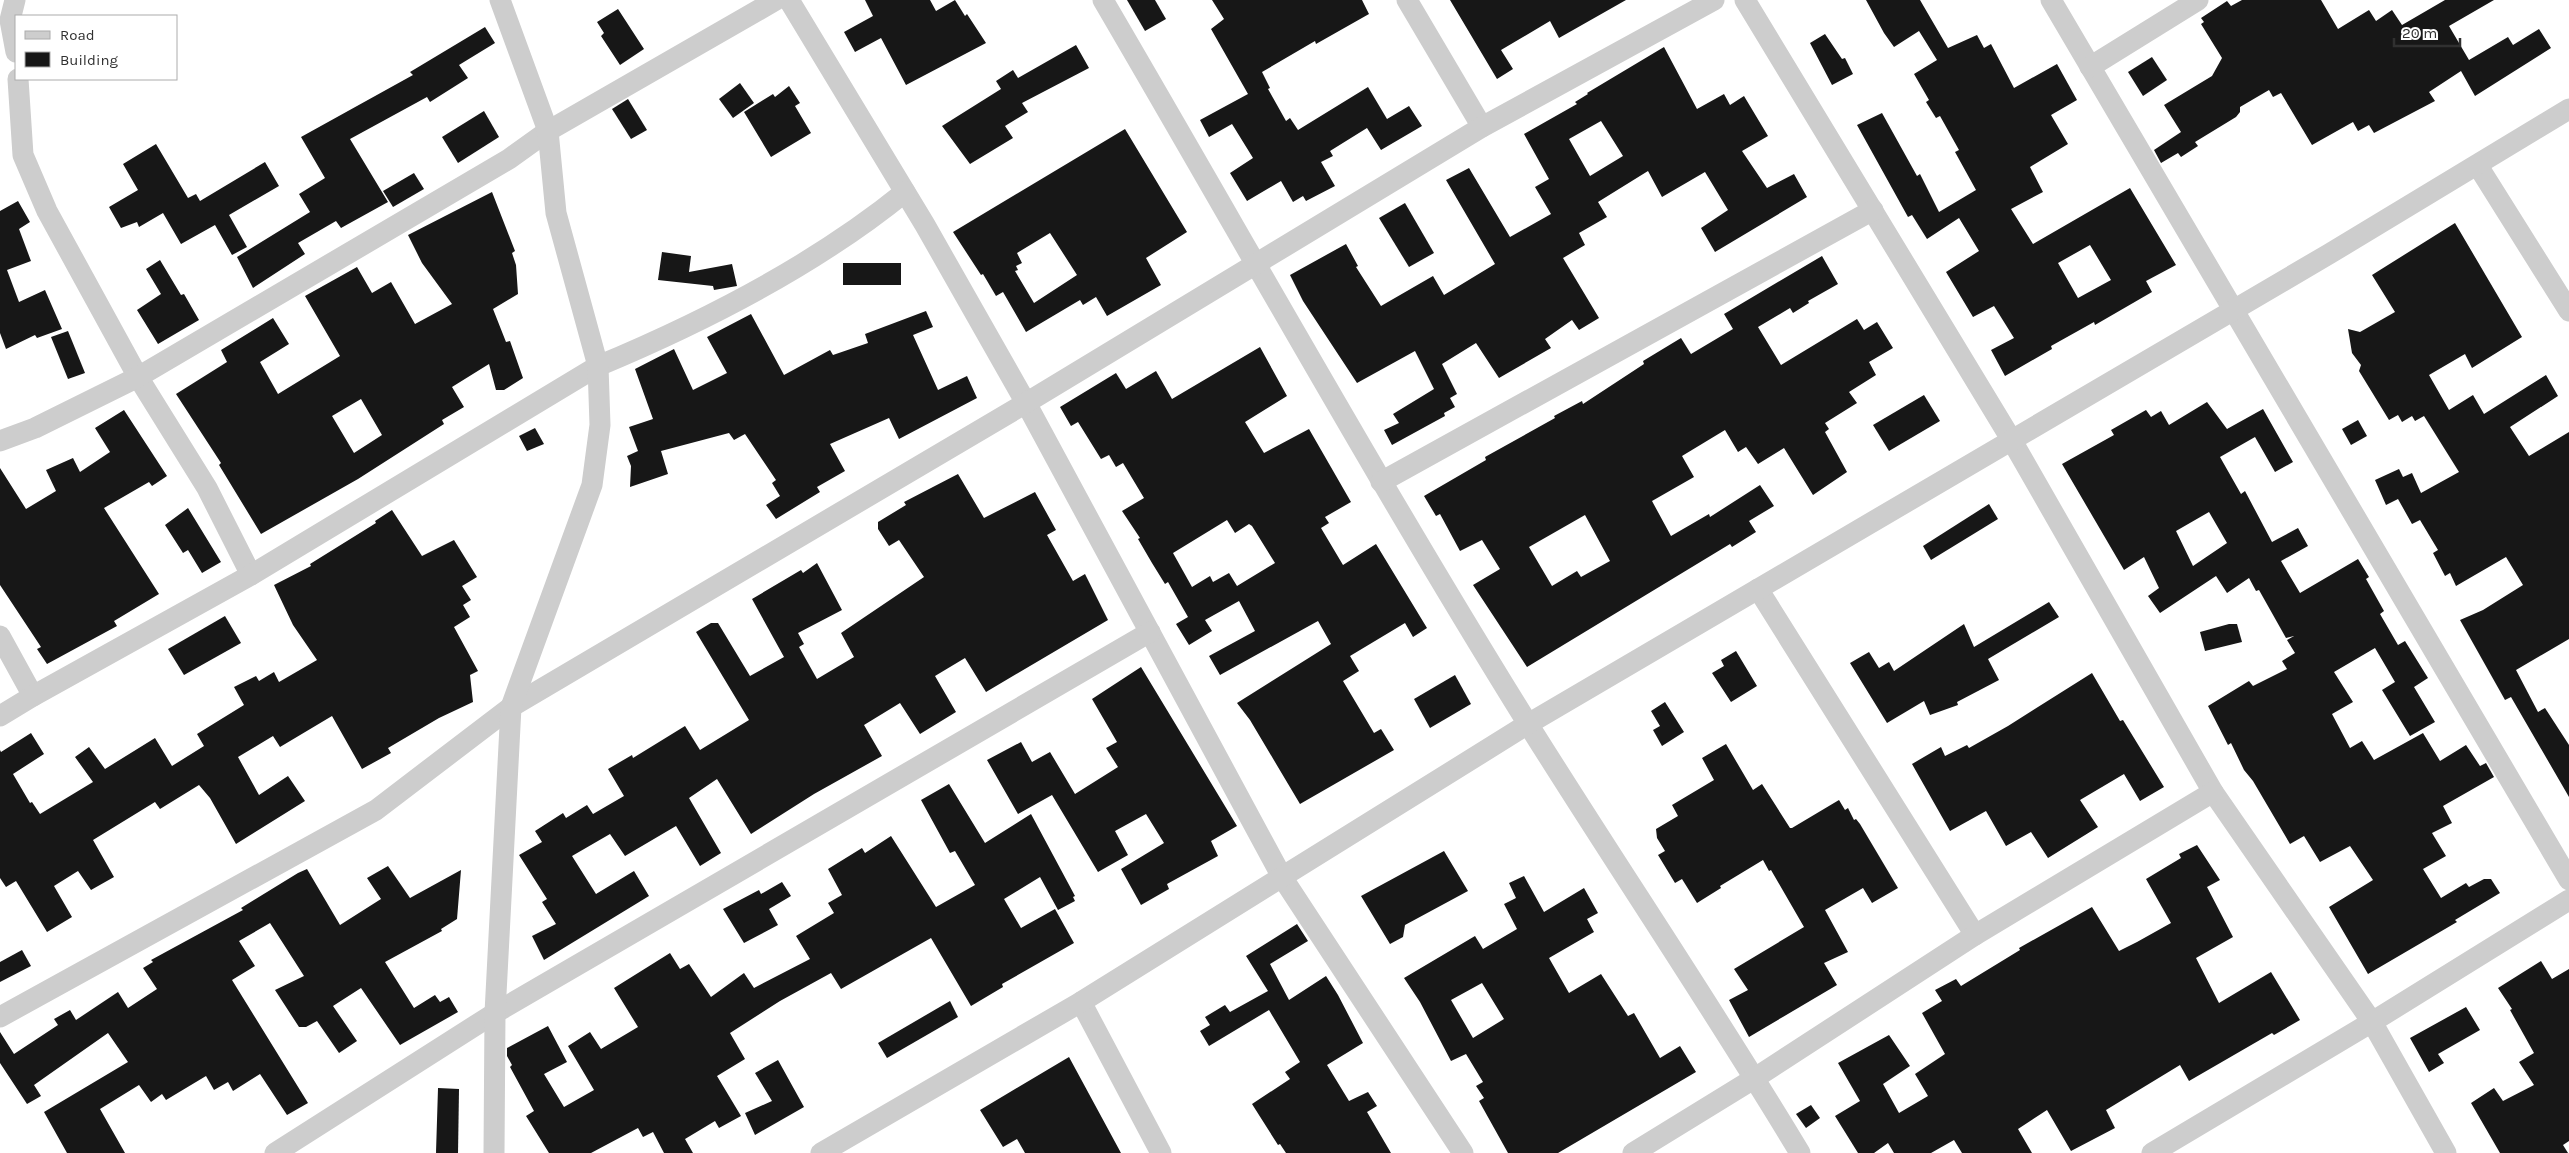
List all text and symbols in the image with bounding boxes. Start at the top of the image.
legend [15,15,178,80]
scale bar [2394,15,2460,47]
text: 20 m [2402,24,2437,42]
text: Road [60,26,95,44]
text: Building [60,51,118,69]

